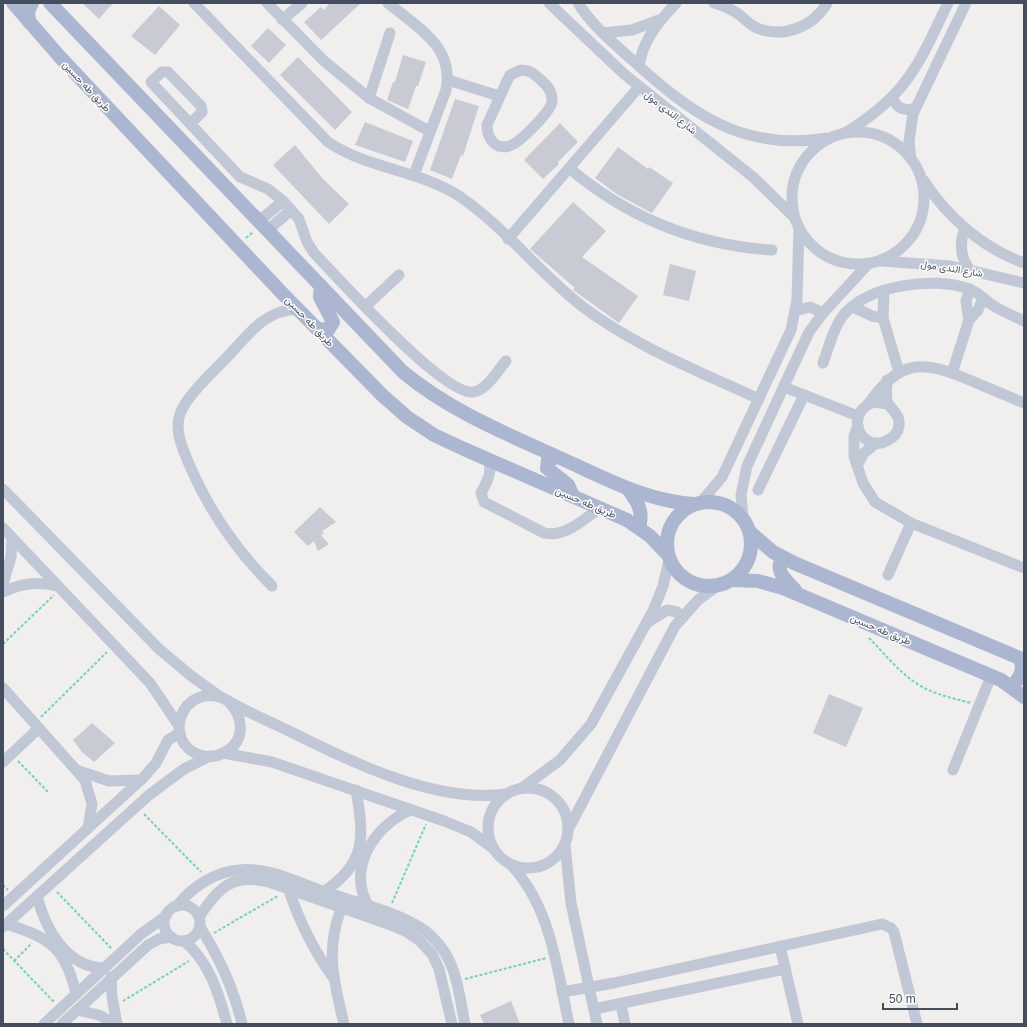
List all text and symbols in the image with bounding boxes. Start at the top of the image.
street label: طريق طه حسين [60,59,113,115]
street label: شارع الندى مول [642,89,699,137]
street label: شارع الندى مول [920,258,984,280]
street label: طريق طه حسين [282,294,336,350]
street label: طريق طه حسين [553,485,618,521]
street label: طريق طه حسين [848,612,913,648]
scale bar [883,985,957,1011]
text: 50 m [889,992,916,1006]

